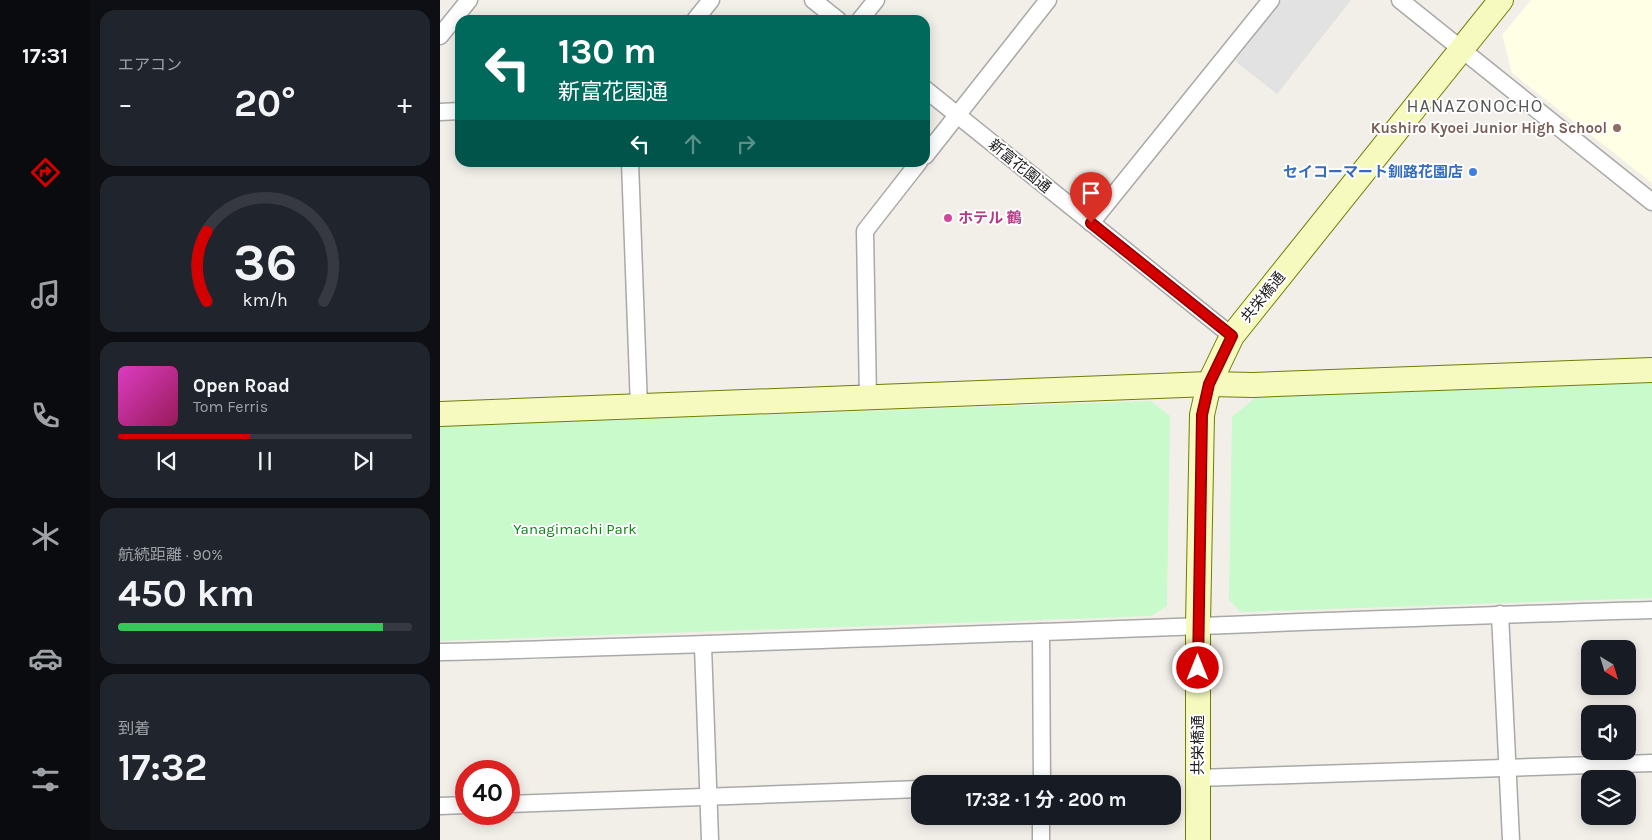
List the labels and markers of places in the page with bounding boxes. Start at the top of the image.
place label: Kushiro Kyoei Junior High School [1371,119,1607,137]
marker: Kushiro Kyoei Junior High School [1611,122,1623,134]
place label: セイコーマート釧路花園店 [1283,163,1463,181]
marker: セイコーマート釧路花園店 [1467,166,1479,178]
pin [1070,172,1112,223]
place label: ホテル 鶴 [958,209,1022,227]
marker: ホテル 鶴 [942,212,954,224]

